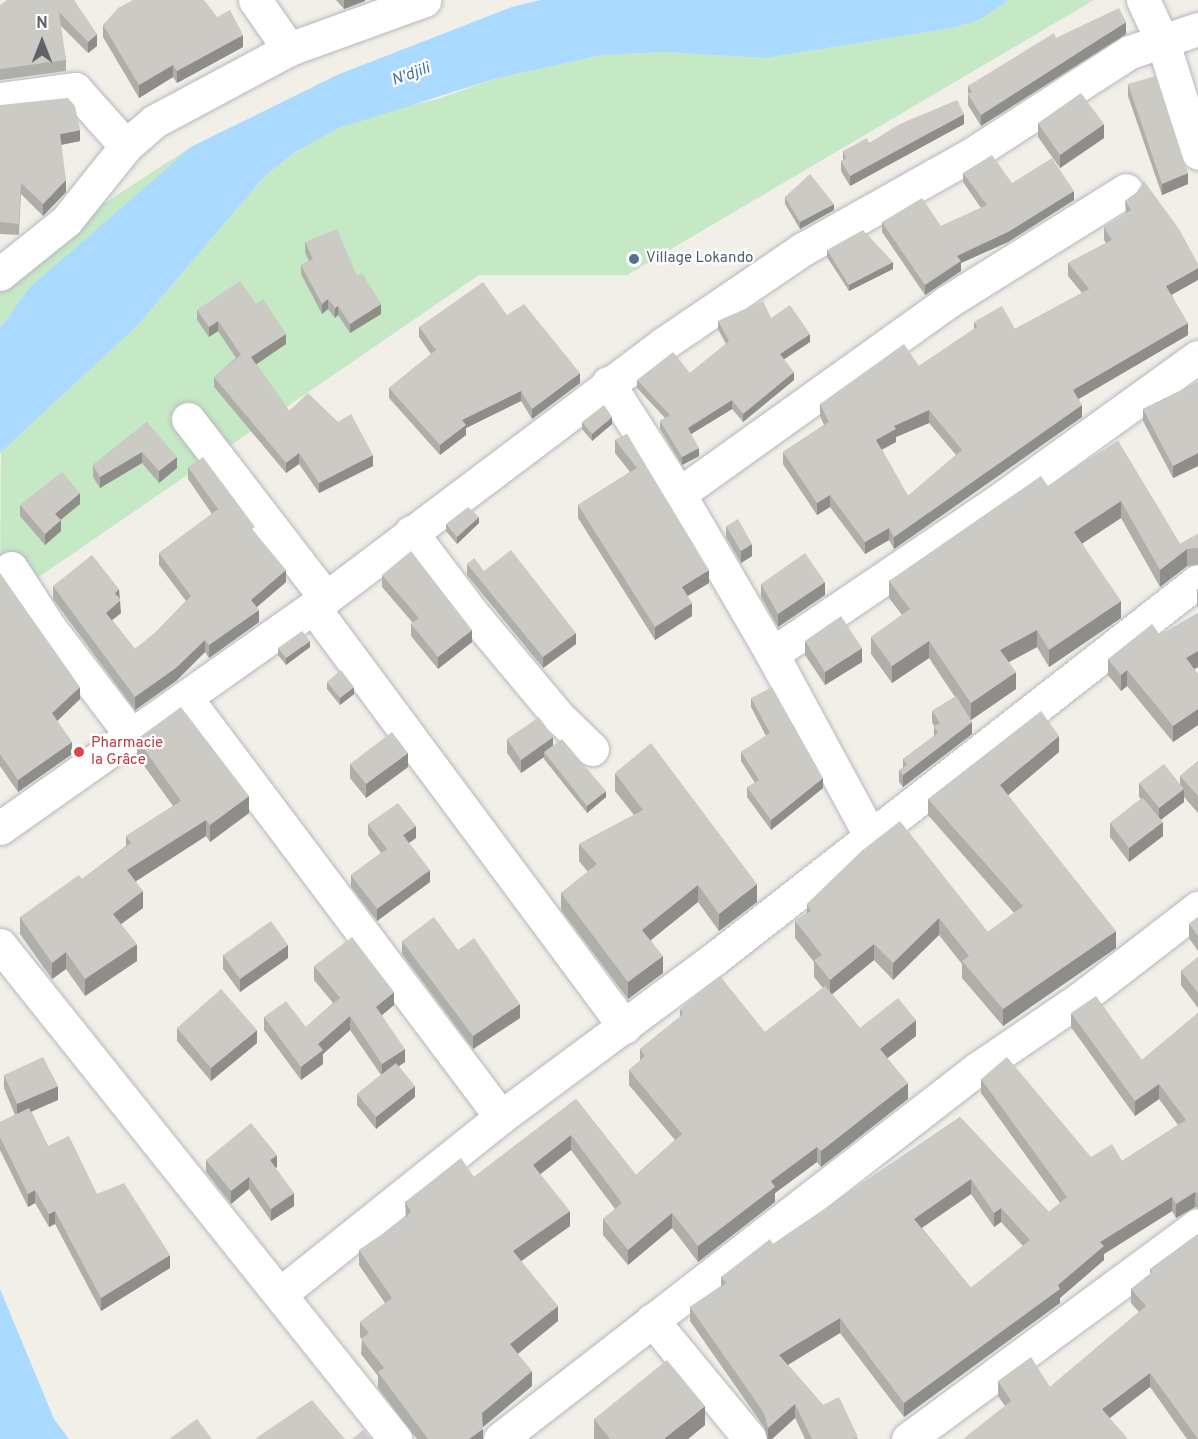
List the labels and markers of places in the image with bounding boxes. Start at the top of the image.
place label: Village Lokando [646,250,753,268]
marker: Village Lokando [627,252,641,266]
place label: Pharmacie la Grâce [91,734,163,769]
marker: Pharmacie la Grâce [72,745,86,759]

